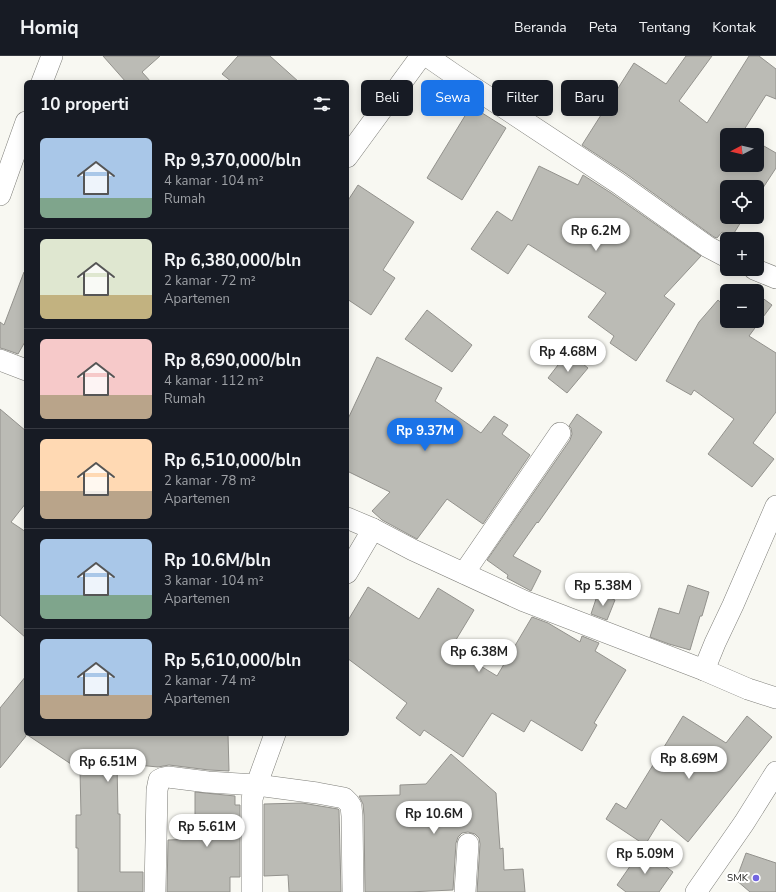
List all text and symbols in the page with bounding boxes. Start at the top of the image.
text: Homiq [20,15,79,41]
text: Beranda [514,18,567,37]
text: Peta [589,18,617,37]
text: Tentang [639,18,690,37]
text: Kontak [712,18,756,37]
chip: Beli [361,80,413,116]
chip: Sewa [421,80,484,116]
chip: Filter [492,80,553,116]
chip: Baru [561,80,618,116]
text: 10 properti [40,93,129,116]
icon: filters [311,93,333,115]
north arrow [720,128,764,172]
map controls [720,128,764,328]
text: Rp 9,370,000/bln [164,149,301,172]
icon: home [72,154,120,202]
text: 4 kamar · 104 m² [164,172,264,190]
button: locate [720,180,764,224]
text: Rumah [164,190,205,208]
pin: Rp 6.2M [559,218,633,252]
text: Rp 6.2M [571,222,621,240]
button: + [720,232,764,276]
text: Rp 6,380,000/bln [164,249,301,272]
icon: home [72,255,120,303]
text: 2 kamar · 72 m² [164,272,256,290]
button: − [720,284,764,328]
text: Apartemen [164,290,230,308]
pin: Rp 4.68M [527,339,609,373]
text: Rp 4.68M [539,343,597,361]
text: Rp 8,690,000/bln [164,349,301,372]
icon: home [72,355,120,403]
text: 4 kamar · 112 m² [164,372,264,390]
text: Rumah [164,390,205,408]
pin: Rp 9.37M [384,418,466,452]
text: Rp 9.37M [396,422,454,440]
text: Rp 6,510,000/bln [164,449,301,472]
icon: home [72,455,120,503]
text: 2 kamar · 78 m² [164,472,256,490]
text: Apartemen [164,490,230,508]
text: Rp 10.6M/bln [164,549,271,572]
icon: home [72,555,120,603]
text: 3 kamar · 104 m² [164,572,264,590]
pin: Rp 5.38M [562,573,644,607]
text: Rp 5.38M [574,577,632,595]
text: Apartemen [164,590,230,608]
pin: Rp 6.38M [438,639,520,673]
text: Rp 6.38M [450,643,508,661]
text: Rp 5,610,000/bln [164,649,301,672]
icon: home [72,655,120,703]
text: 2 kamar · 74 m² [164,672,256,690]
text: Apartemen [164,690,230,708]
pin: Rp 8.69M [648,746,730,780]
pin: Rp 6.51M [67,749,149,783]
text: Rp 8.69M [660,750,718,768]
text: Rp 6.51M [79,753,137,771]
pin: Rp 10.6M [393,801,475,835]
text: Rp 10.6M [405,805,463,823]
pin: Rp 5.61M [166,814,248,848]
text: Rp 5.61M [178,818,236,836]
pin: Rp 5.09M [604,841,686,875]
text: Rp 5.09M [616,845,674,863]
place label: SMK [727,871,749,885]
marker: SMK [751,873,761,883]

